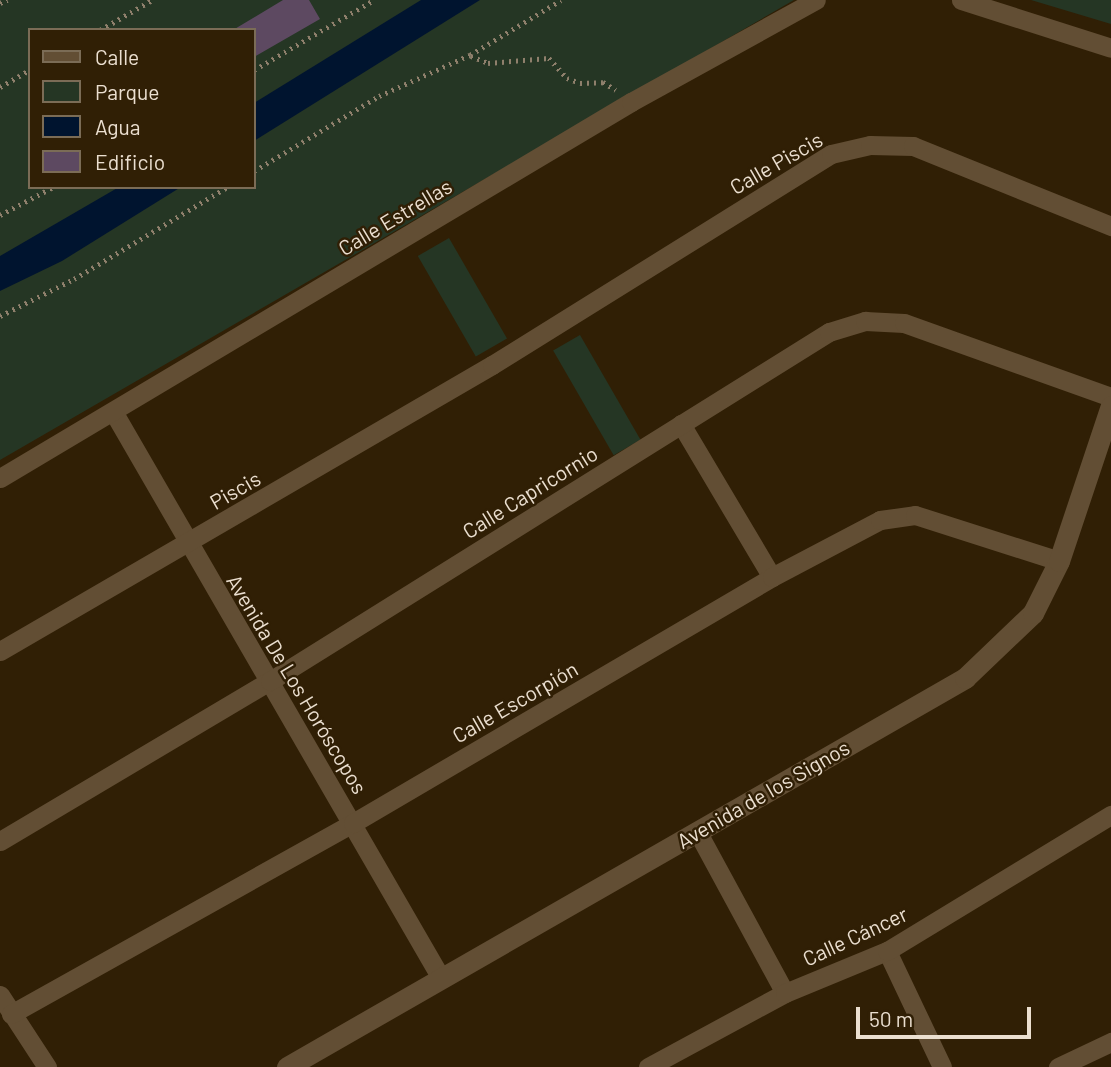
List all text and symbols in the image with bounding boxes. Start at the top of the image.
legend [28,28,256,189]
text: Calle [95,44,139,69]
text: Parque [95,79,160,104]
text: Agua [95,114,141,139]
street label: Calle Piscis [725,126,827,200]
text: Edificio [95,149,165,174]
street label: Calle Estrellas [334,173,456,261]
street label: Calle Capricornio [458,440,602,544]
street label: Piscis [205,466,265,514]
street label: Avenida De Los Horóscopos [221,570,373,798]
street label: Calle Escorpión [448,656,582,748]
street label: Avenida de los Signos [672,734,854,854]
street label: Calle Cáncer [799,901,911,971]
scale bar [859,993,1034,1038]
text: 50 m [869,1006,913,1031]

